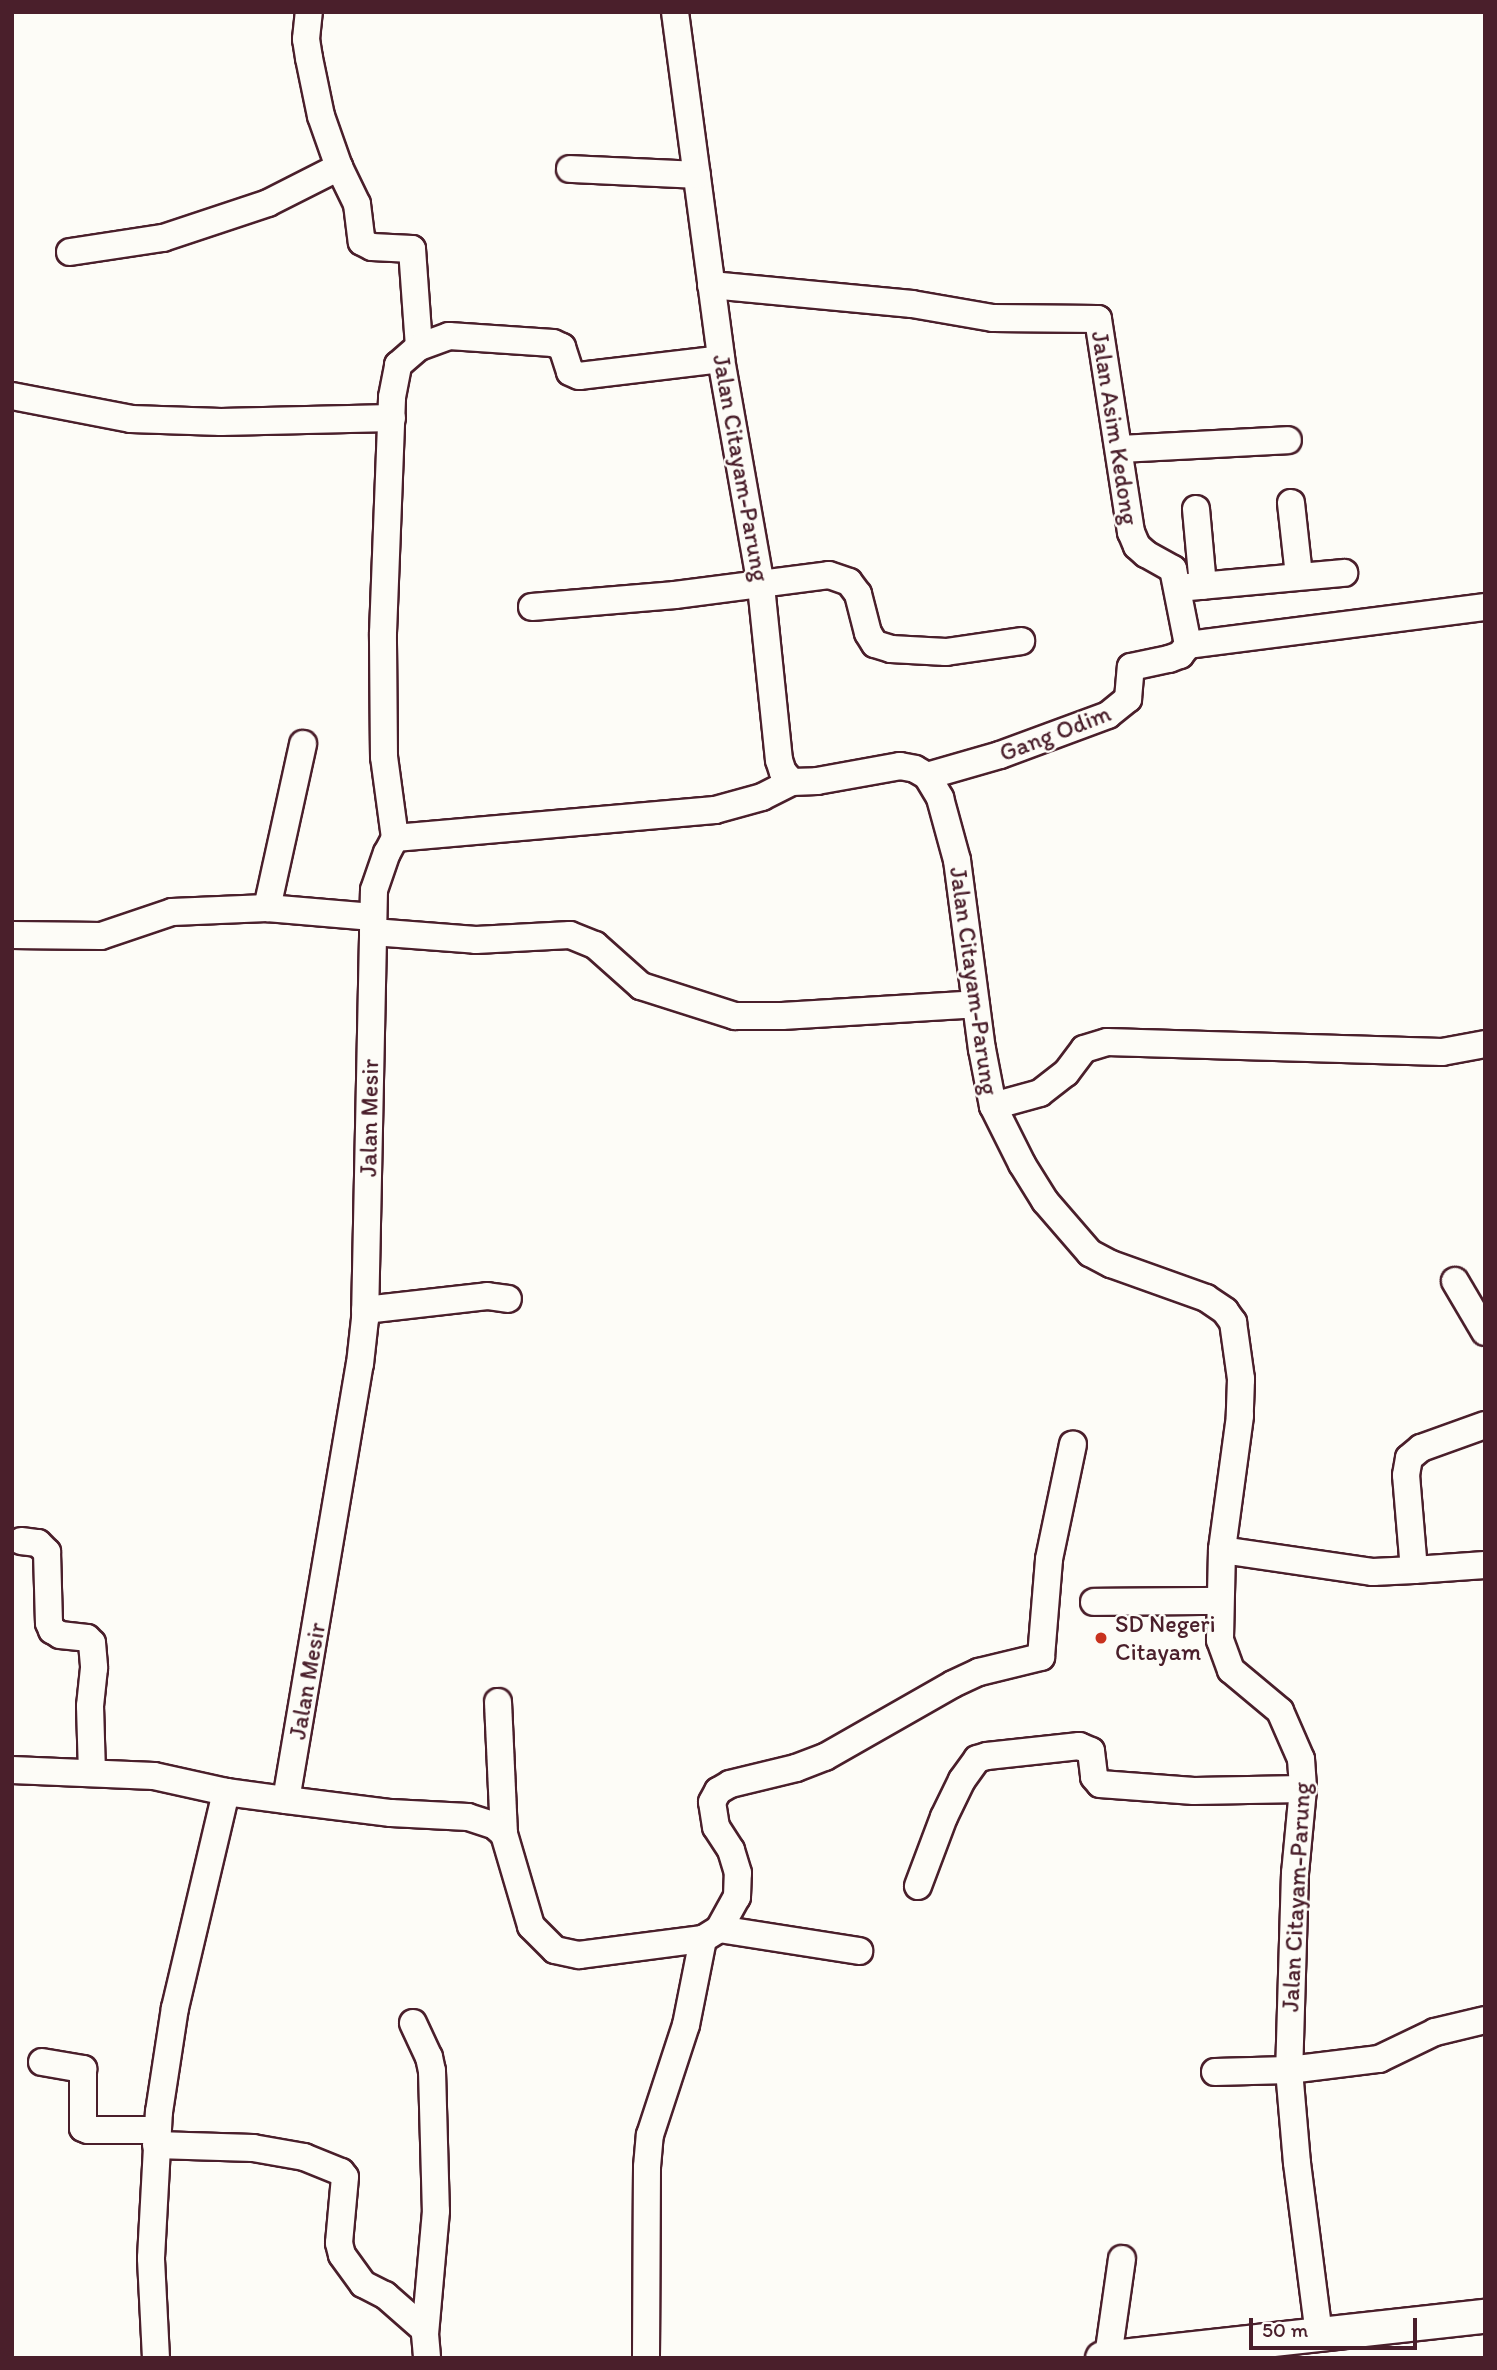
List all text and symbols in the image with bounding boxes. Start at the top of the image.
street label: Jalan Asim Kedong [1086,330,1144,526]
street label: Jalan Citayam-Parung [707,352,775,584]
street label: Gang Odim [996,699,1114,767]
street label: Jalan Citayam-Parung [944,865,1004,1097]
street label: Jalan Mesir [354,1059,384,1177]
place label: SD Negeri Citayam [1115,1610,1216,1666]
street label: Jalan Mesir [283,1621,331,1741]
marker: SD Negeri Citayam [1093,1630,1109,1646]
street label: Jalan Citayam-Parung [1276,1782,1316,2012]
scale bar [1252,2304,1420,2348]
text: 50 m [1262,2317,1308,2342]

